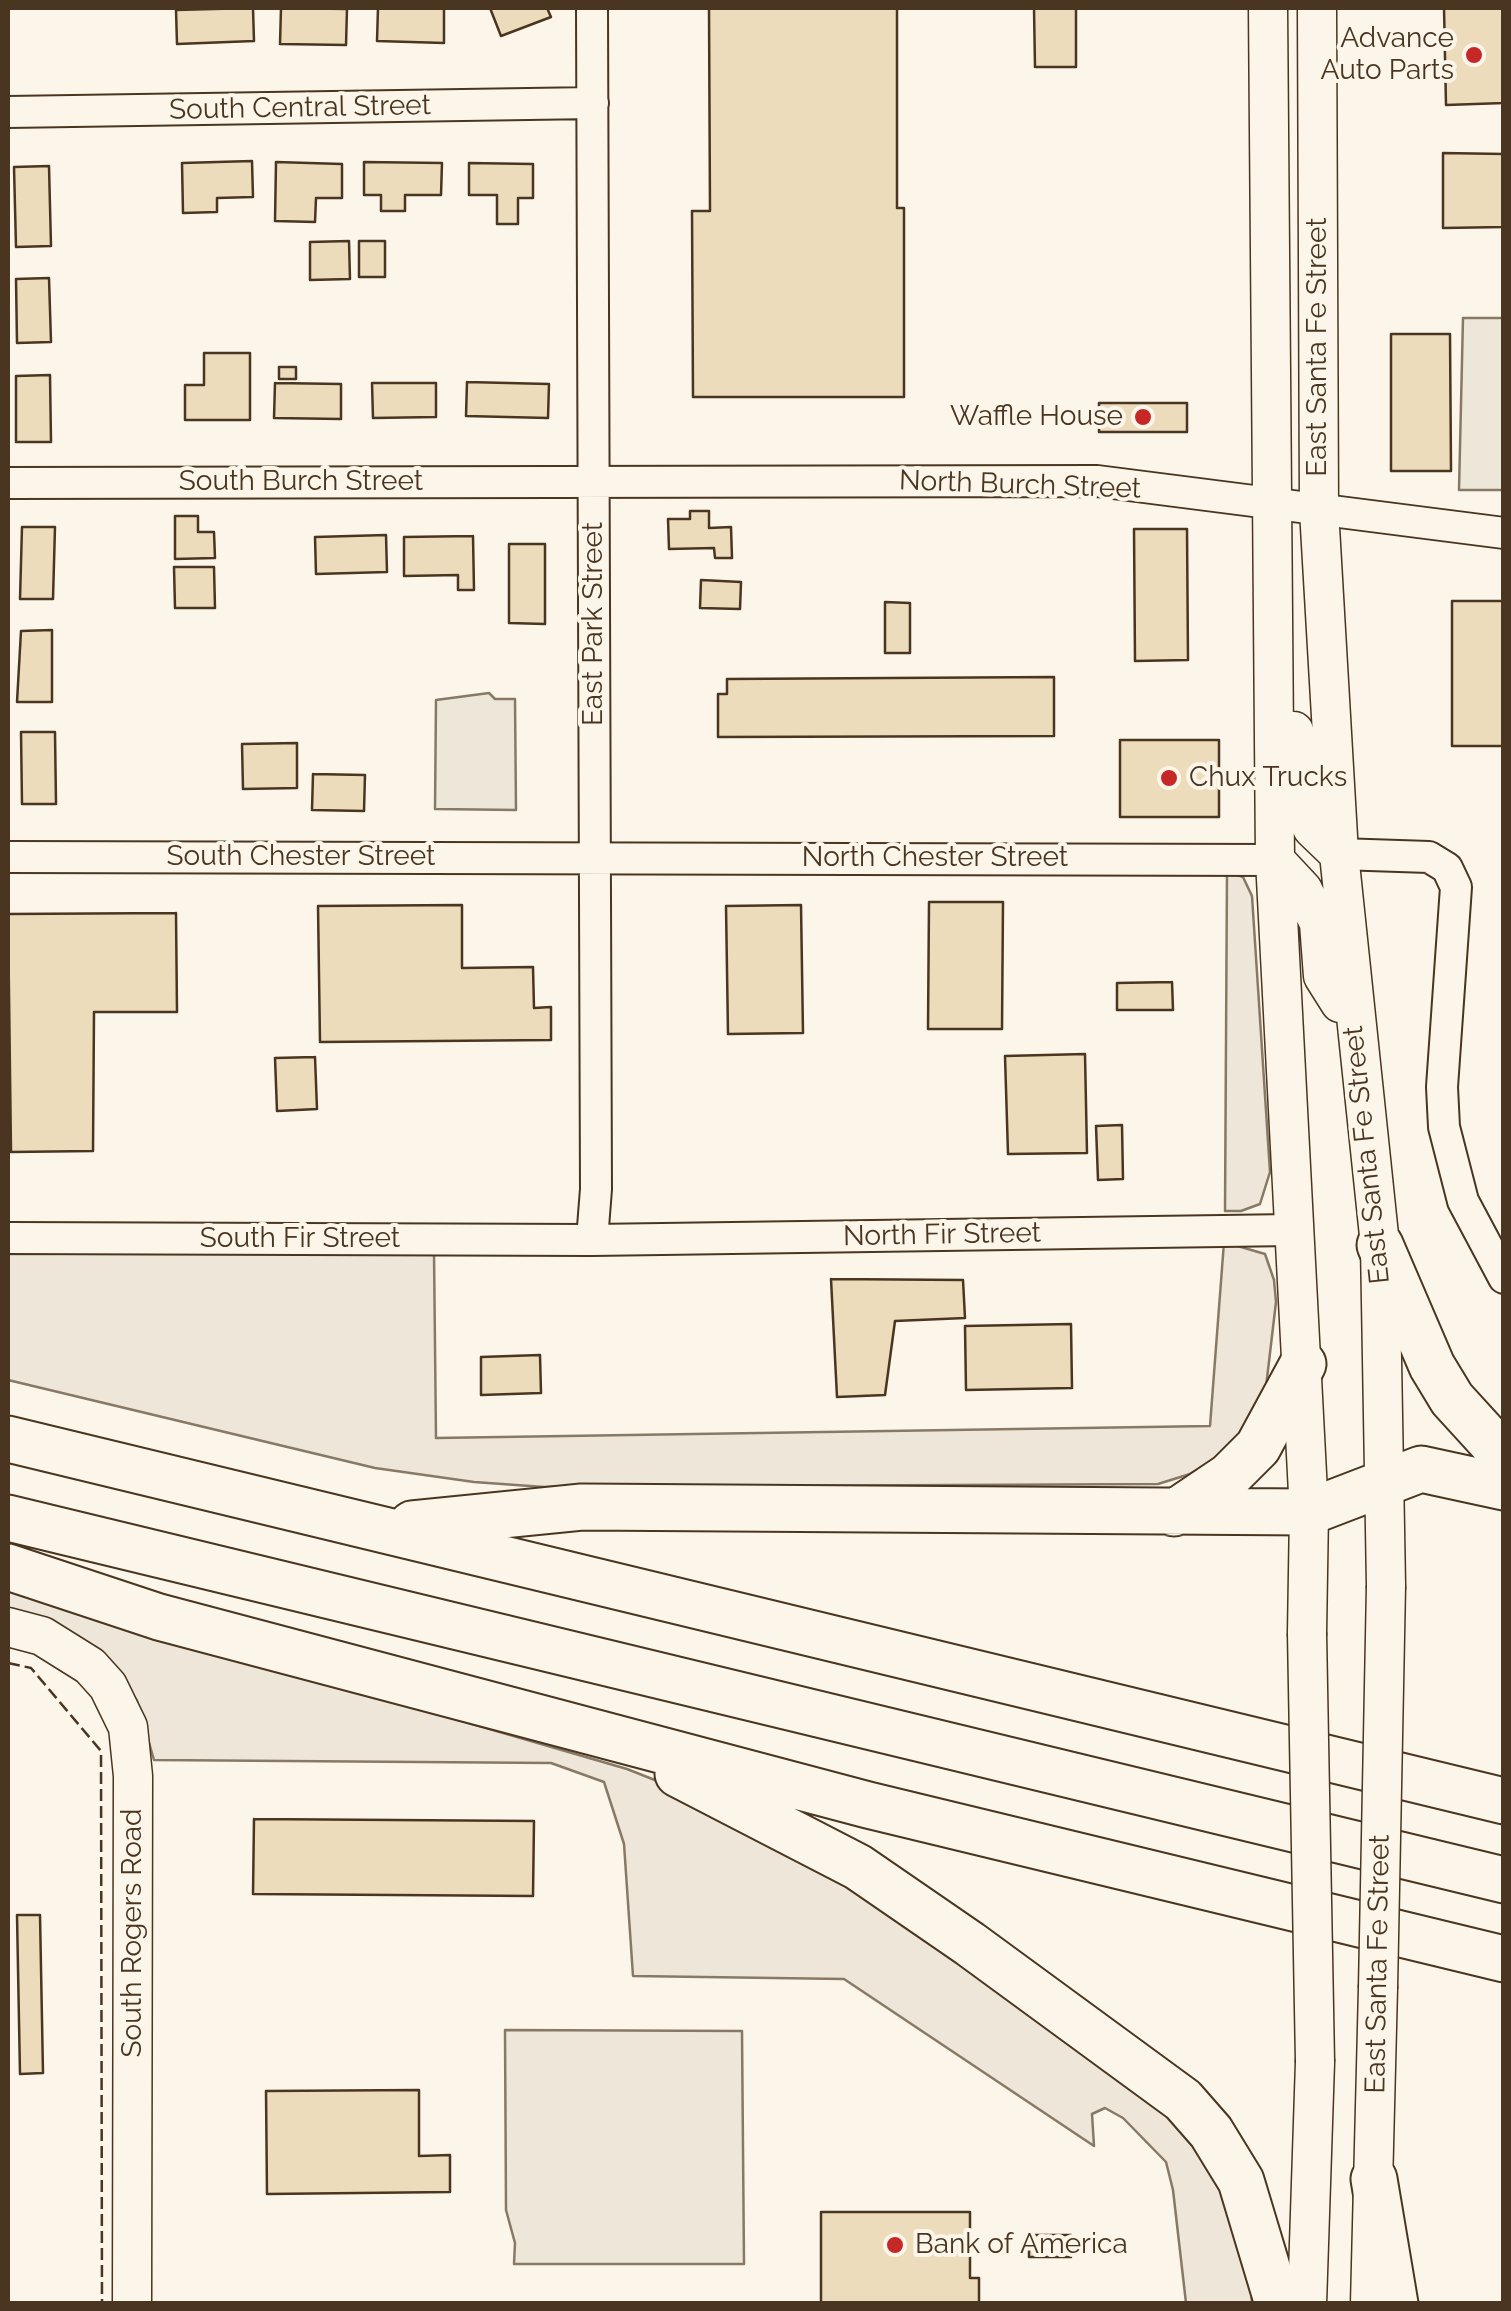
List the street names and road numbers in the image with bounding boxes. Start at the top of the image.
street label: South Central Street [169,89,431,127]
street label: East Santa Fe Street [1301,217,1335,477]
street label: North Burch Street [899,464,1141,506]
street label: South Burch Street [179,465,423,499]
street label: East Park Street [577,522,611,726]
street label: South Chester Street [167,840,435,874]
street label: North Chester Street [802,841,1068,875]
street label: East Santa Fe Street [1337,1024,1397,1286]
street label: North Fir Street [843,1216,1041,1254]
street label: South Fir Street [200,1222,400,1256]
street label: South Rogers Road [116,1808,150,2058]
street label: East Santa Fe Street [1359,1834,1397,2094]

